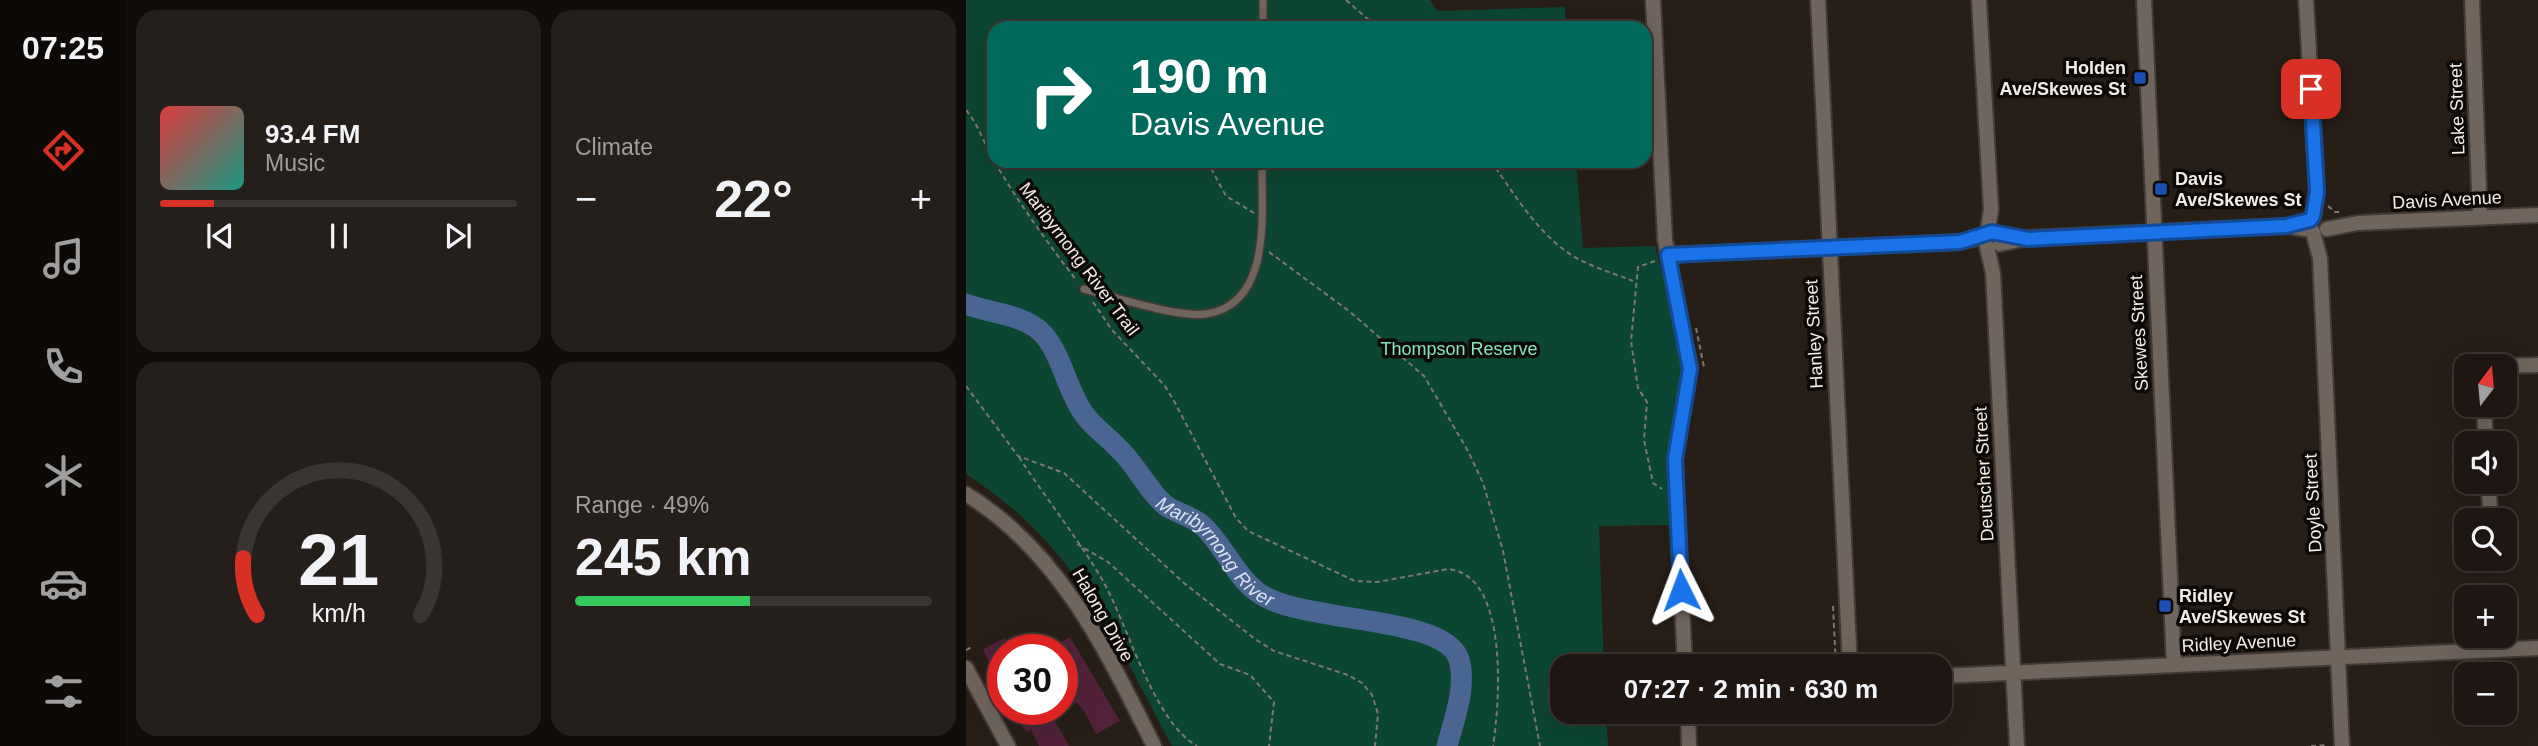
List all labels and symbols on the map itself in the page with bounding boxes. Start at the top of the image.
place label: Holden Ave/Skewes St [2000,58,2126,99]
pin [2281,59,2341,119]
street label: Lake Street [2445,63,2469,155]
marker: Holden Ave/Skewes St [2132,70,2148,86]
place label: Davis Ave/Skewes St [2175,169,2301,210]
street label: Maribyrnong River Trail [1015,179,1143,339]
marker: Davis Ave/Skewes St [2153,181,2169,197]
street label: Davis Avenue [2392,187,2502,213]
street label: Skewes Street [2126,275,2152,391]
street label: Hanley Street [1801,279,1827,389]
park label: Thompson Reserve [1380,339,1538,359]
north arrow [2454,354,2516,416]
street label: Deutscher Street [1970,406,1998,542]
street label: Doyle Street [2300,453,2326,553]
water label: Maribyrnong River [1152,492,1278,611]
position arrow [1644,553,1718,627]
street label: Halong Drive [1068,565,1138,665]
place label: Ridley Ave/Skewes St [2179,586,2305,627]
marker: Ridley Ave/Skewes St [2157,598,2173,614]
street label: Ridley Avenue [2181,630,2297,656]
speed limit sign: 30 [987,634,1078,725]

